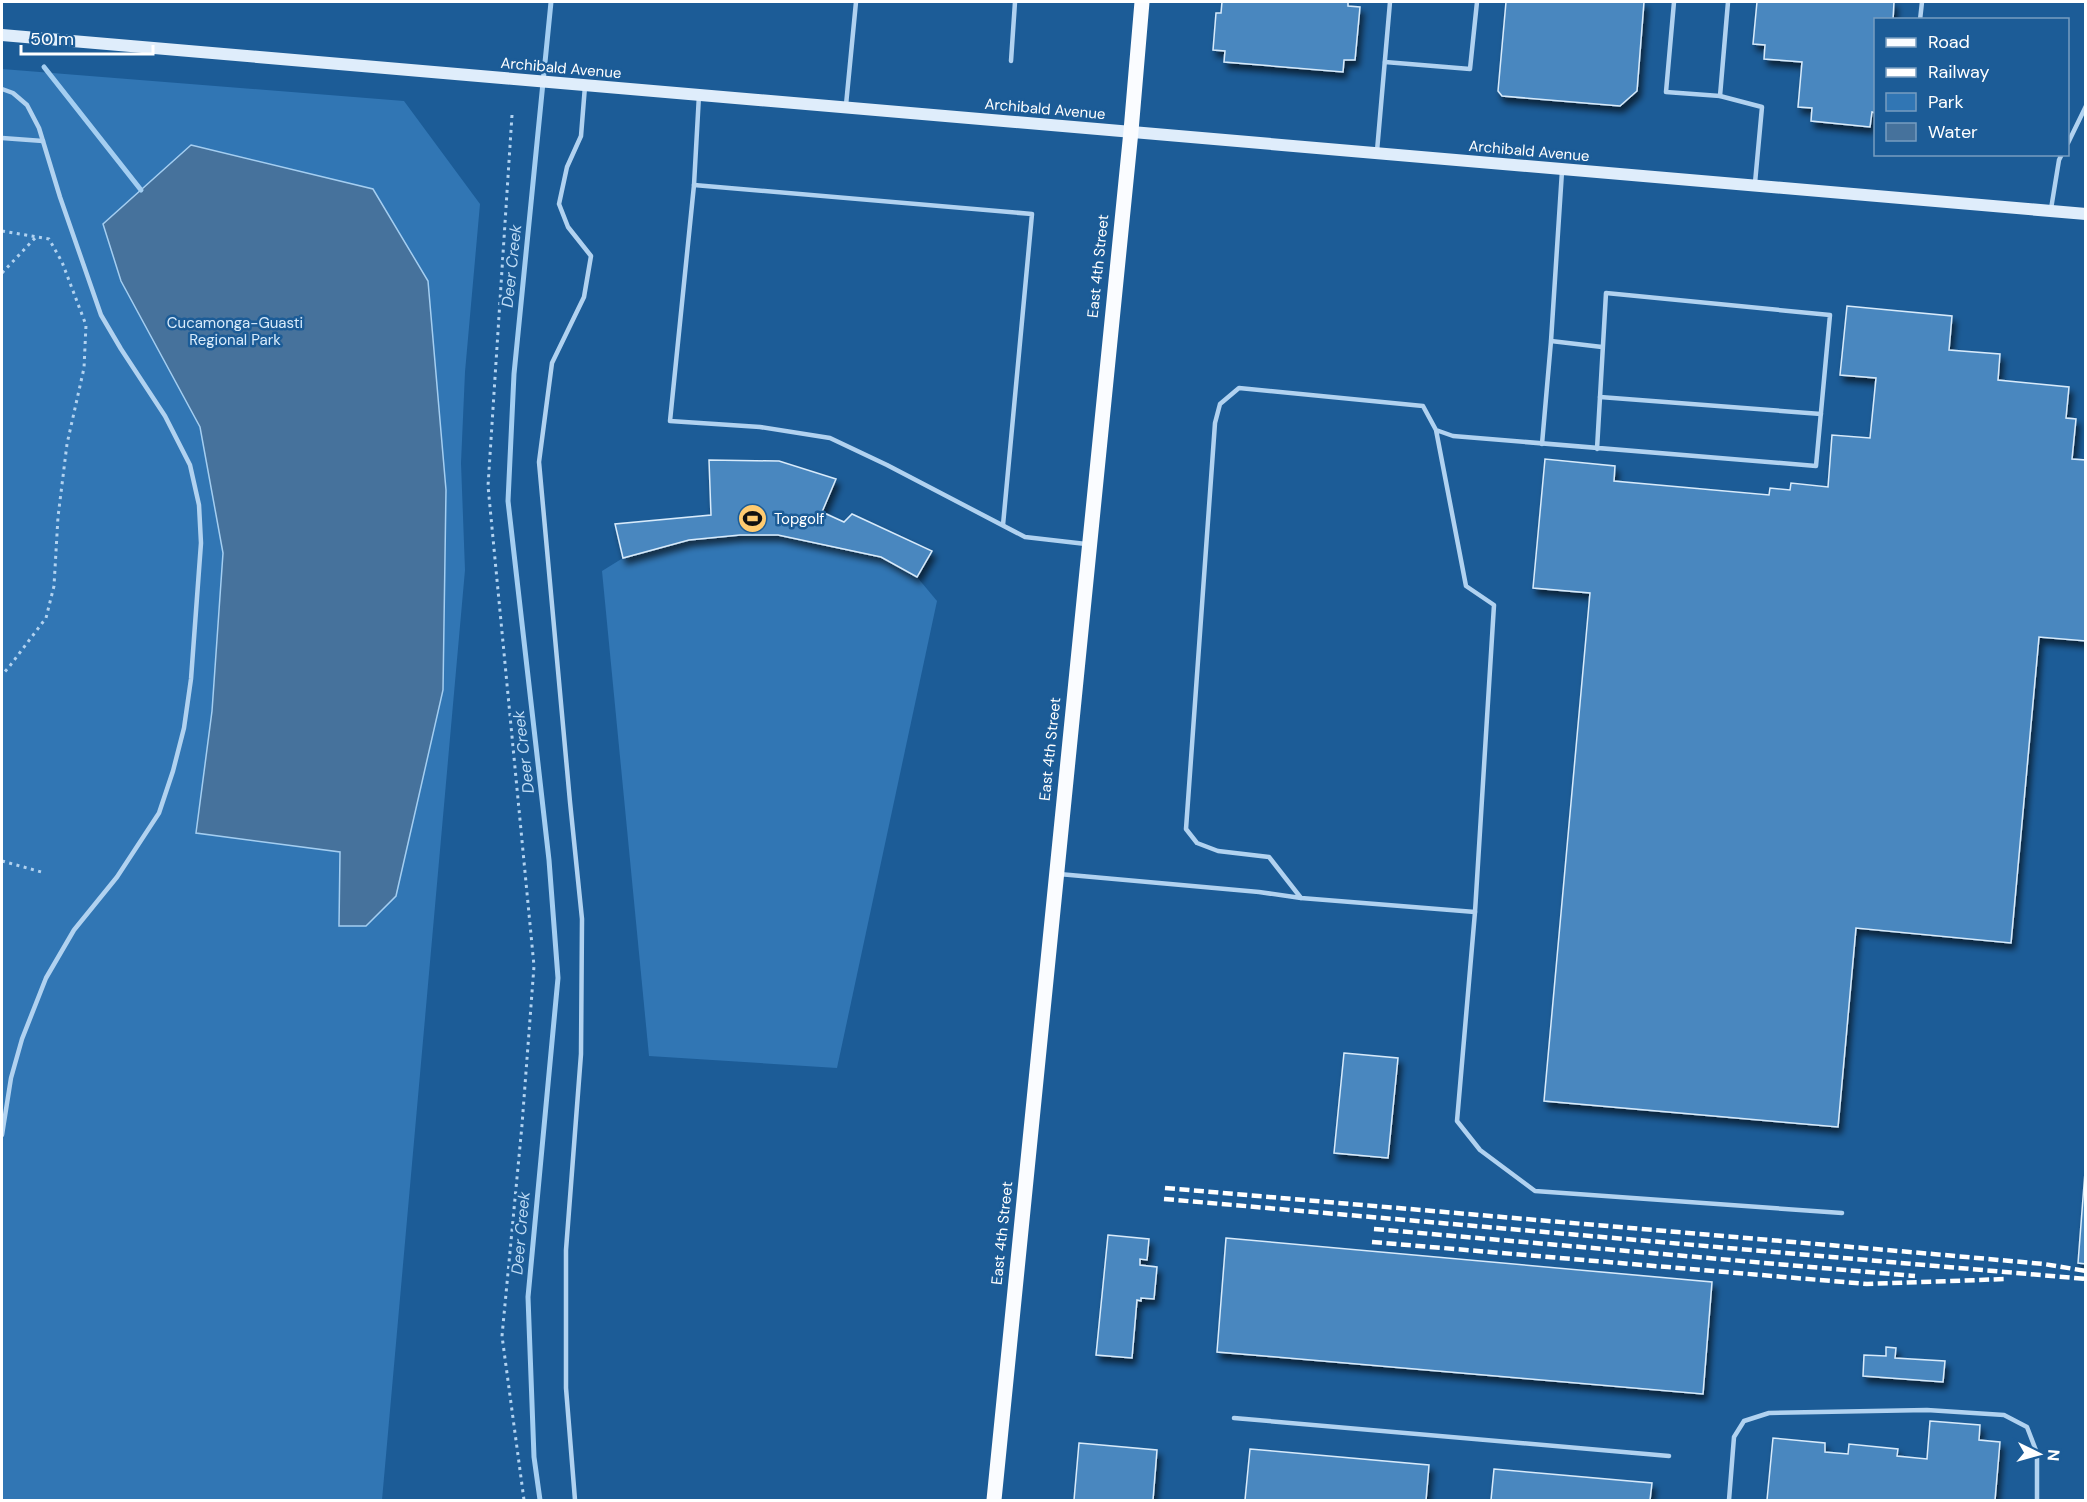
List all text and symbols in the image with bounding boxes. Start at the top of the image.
scale bar [21,18,153,56]
legend [1874,18,2069,156]
text: 50 m [30,27,74,51]
text: Road [1928,30,1970,54]
street label: Archibald Avenue [500,53,622,83]
text: Railway [1928,60,1990,84]
text: Park [1928,90,1964,114]
street label: Archibald Avenue [984,94,1106,124]
text: Water [1928,120,1978,144]
street label: Archibald Avenue [1468,136,1590,166]
street label: East 4th Street [1083,213,1113,319]
water label: Deer Creek [497,223,526,309]
park label: Cucamonga-Guasti Regional Park [167,313,303,350]
sports icon: Topgolf [737,503,769,535]
place label: Topgolf [774,509,824,529]
street label: East 4th Street [1035,696,1065,802]
water label: Deer Creek [508,708,539,795]
street label: East 4th Street [987,1180,1017,1286]
water label: Deer Creek [506,1190,535,1276]
north arrow [2009,1424,2069,1484]
text: N [2042,1449,2064,1462]

